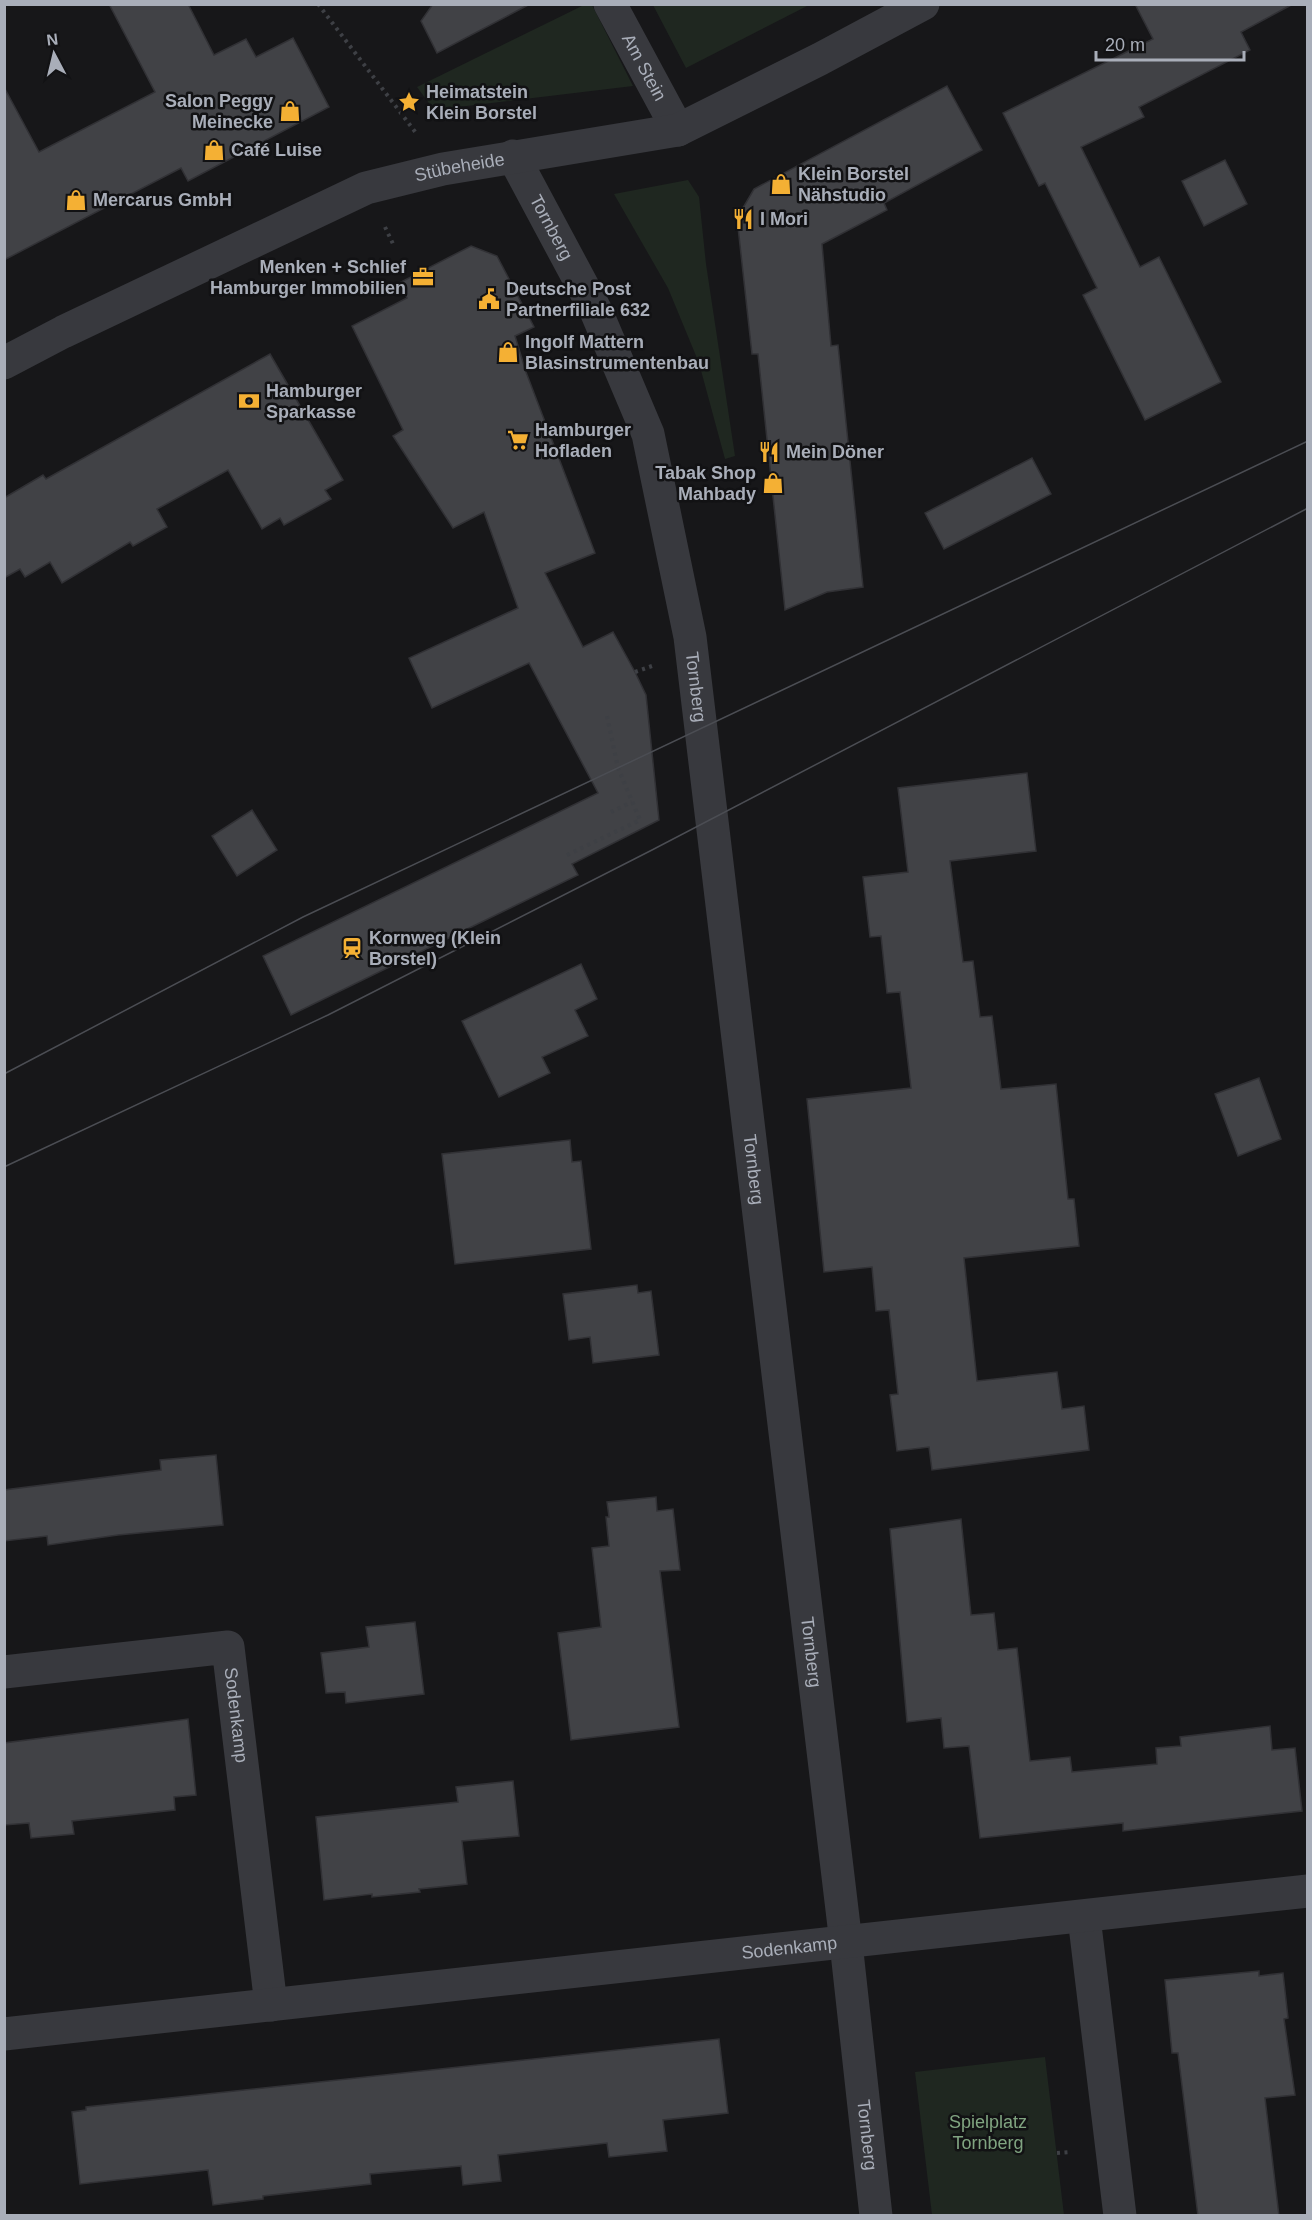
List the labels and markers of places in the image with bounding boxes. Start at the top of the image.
place label: Heimatstein Klein Borstel [426,82,537,123]
place icon: Heimatstein Klein Borstel [397,90,421,114]
place label: Salon Peggy Meinecke [165,91,273,132]
shop icon: Salon Peggy Meinecke [278,99,302,123]
shop icon: Café Luise [202,138,226,162]
place label: Café Luise [231,140,322,160]
place label: Klein Borstel Nähstudio [798,164,909,205]
shop icon: Klein Borstel Nähstudio [769,172,793,196]
shop icon: Mercarus GmbH [64,188,88,212]
place label: Mercarus GmbH [93,190,232,210]
restaurant icon: I Mori [731,207,755,231]
place label: I Mori [760,209,808,229]
place label: Menken + Schlief Hamburger Immobilien [210,257,407,298]
office icon: Menken + Schlief Hamburger Immobilien [411,265,435,289]
place label: Deutsche Post Partnerfiliale 632 [506,279,650,320]
public building icon: Deutsche Post Partnerfiliale 632 [477,287,501,311]
place label: Ingolf Mattern Blasinstrumentenbau [525,332,709,373]
shop icon: Ingolf Mattern Blasinstrumentenbau [496,340,520,364]
place label: Hamburger Sparkasse [266,381,362,422]
bank icon: Hamburger Sparkasse [237,389,261,413]
place label: Hamburger Hofladen [535,420,631,461]
supermarket icon: Hamburger Hofladen [506,428,530,452]
restaurant icon: Mein Döner [757,440,781,464]
place label: Mein Döner [786,442,884,462]
place label: Tabak Shop Mahbady [655,463,756,504]
shop icon: Tabak Shop Mahbady [761,471,785,495]
place label: Kornweg (Klein Borstel) [369,928,501,969]
station icon: Kornweg (Klein Borstel) [340,936,364,960]

